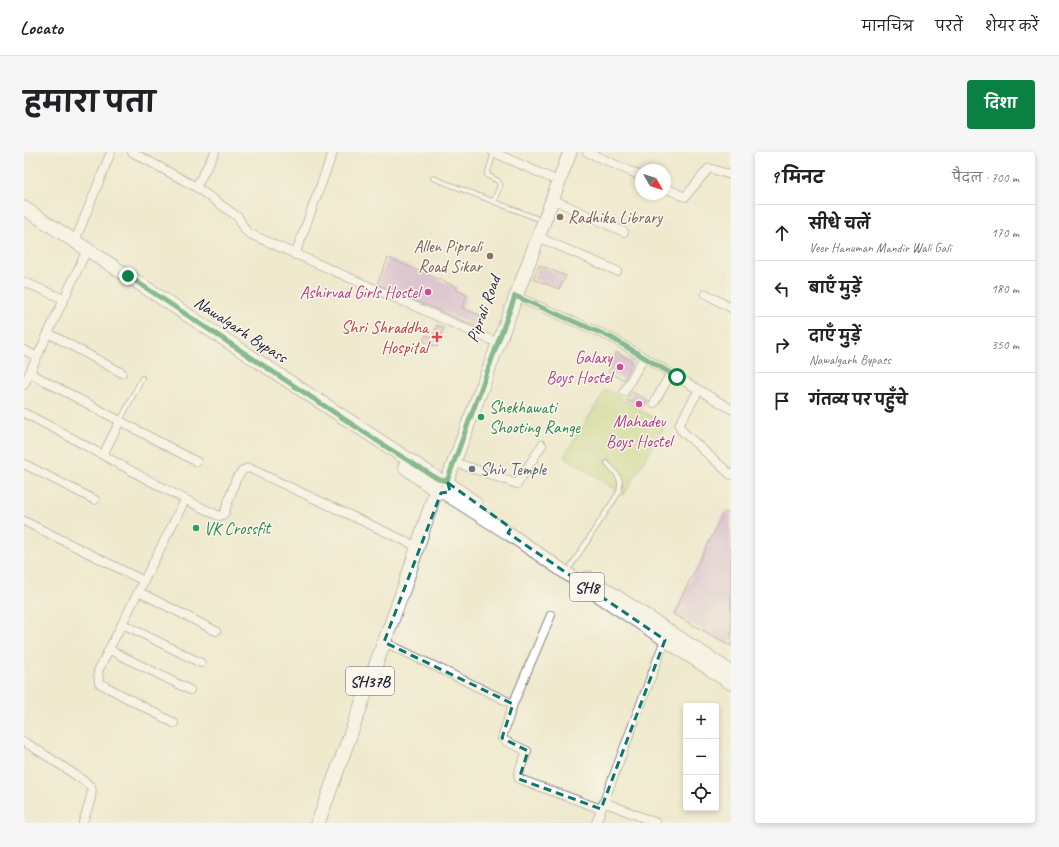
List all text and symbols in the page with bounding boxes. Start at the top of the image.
text: Locato [20,16,63,40]
text: मानचित्र [862,18,913,35]
text: परतें [935,18,963,35]
text: शेयर करें [985,18,1039,35]
button: दिशा [967,80,1035,129]
text: हमारा पता [24,85,155,120]
north arrow [635,164,671,200]
text: 9 मिनट [771,167,824,188]
text: पैदल · 700 m [952,170,1019,186]
place label: Radhika Library [568,207,663,228]
marker: Radhika Library [555,212,565,222]
text: सीधे चलें [809,215,870,234]
icon: ahead [771,222,793,244]
text: 170 m [991,225,1019,241]
place label: Allen Piprali Road Sikar [414,236,484,277]
text: Veer Hanuman Mandir Wali Gali [809,240,951,256]
marker: Allen Piprali Road Sikar [485,251,495,261]
route end [119,267,137,285]
street label: Piprali Road [462,271,506,345]
icon: left [771,278,793,300]
text: बाएँ मुड़ें [809,279,861,298]
text: 180 m [991,281,1019,297]
place label: Ashirvad Girls Hostel [300,282,423,303]
marker: Ashirvad Girls Hostel [423,287,433,297]
street label: Nawalgarh Bypass [190,291,293,369]
place label: Shri Shraddha Hospital [341,317,431,358]
text: दाएँ मुड़ें [809,327,861,346]
marker: Shri Shraddha Hospital [431,331,443,343]
icon: right [771,334,793,356]
text: 350 m [991,337,1019,353]
place label: Galaxy Boys Hostel [546,347,615,388]
text: Nawalgarh Bypass [809,352,891,368]
marker: Galaxy Boys Hostel [615,362,625,372]
route start [668,368,686,386]
icon: arrive [771,390,793,412]
text: गंतव्य पर पहुँचे [809,391,907,410]
place label: Shekhawati Shooting Range [489,397,581,438]
marker: Mahadev Boys Hostel [634,399,644,409]
place label: Mahadev Boys Hostel [606,411,675,452]
marker: Shekhawati Shooting Range [476,412,486,422]
place label: Shiv Temple [480,459,548,480]
marker: Shiv Temple [467,464,477,474]
place label: VK Crossfit [204,518,273,539]
marker: VK Crossfit [191,523,201,533]
road number: SH8 [570,573,604,601]
road number: SH37B [346,667,394,695]
map controls [683,703,719,811]
button: + [683,703,719,739]
button: − [683,739,719,775]
button: locate [683,775,719,811]

